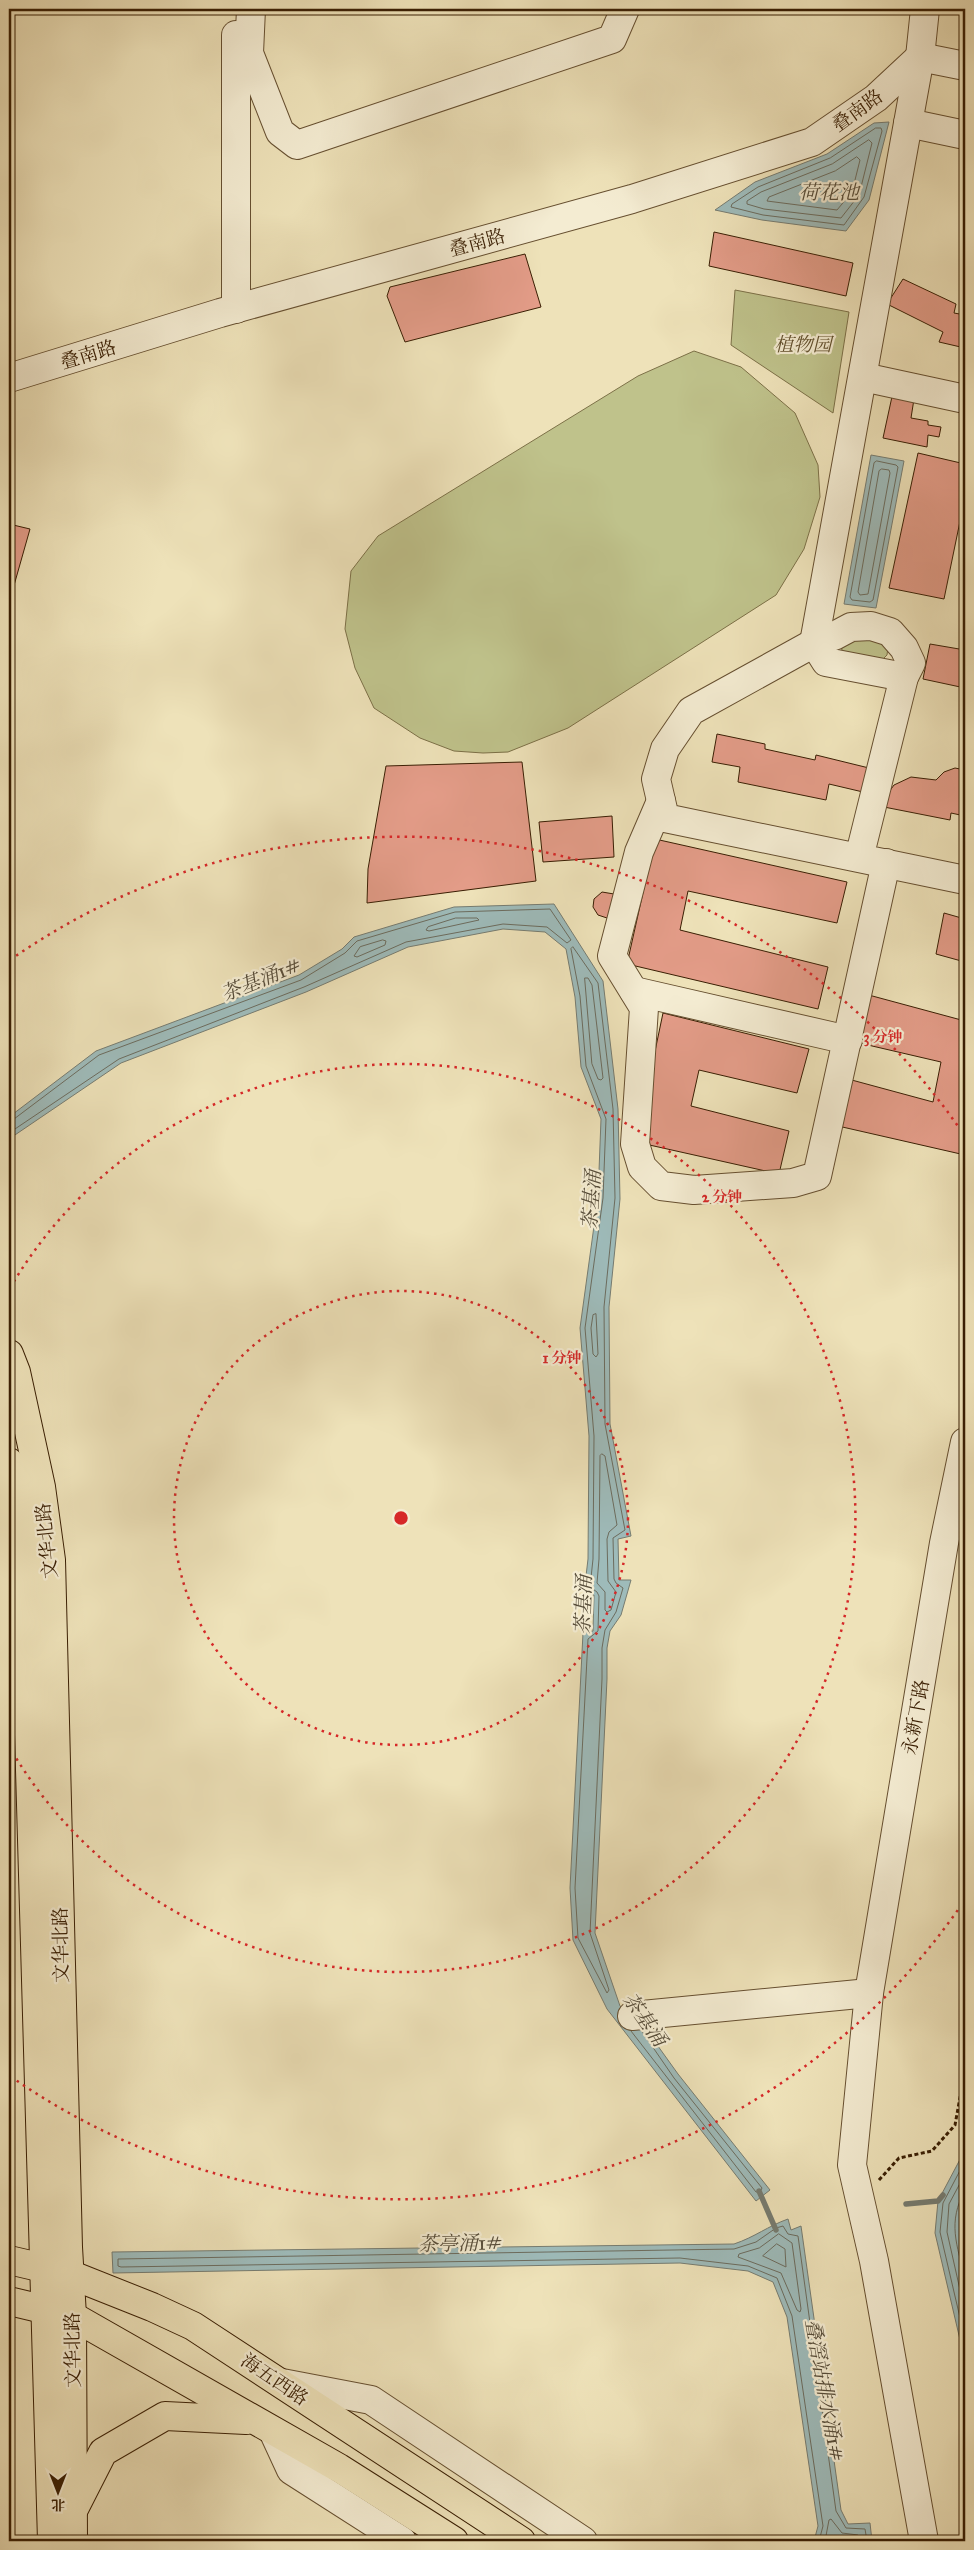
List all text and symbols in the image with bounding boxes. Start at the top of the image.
street label: 叠南路 [827,84,887,136]
water label: 荷花池 [799,180,861,204]
street label: 叠南路 [447,224,508,261]
park label: 植物园 [774,333,834,356]
street label: 叠南路 [58,335,119,374]
water label: 茶基涌1# [217,952,305,1006]
text: 3 分钟 [863,1028,903,1047]
water label: 茶基涌 [577,1167,605,1231]
text: 2 分钟 [702,1188,742,1206]
text: 1 分钟 [542,1349,582,1367]
street label: 文华北路 [31,1502,62,1580]
centre of rings [392,1509,410,1527]
water label: 茶基涌 [570,1573,596,1635]
street label: 永新下路 [898,1678,933,1757]
street label: 文华北路 [48,1907,73,1983]
water label: 茶基涌 [618,1988,673,2052]
water label: 茶亭涌1# [418,2230,502,2256]
street label: 文华北路 [60,2312,85,2388]
water label: 叠滘站排水涌1# [801,2317,849,2463]
street label: 海五西路 [237,2349,313,2410]
north arrow [32,2468,82,2518]
text: 北 [51,2496,65,2513]

